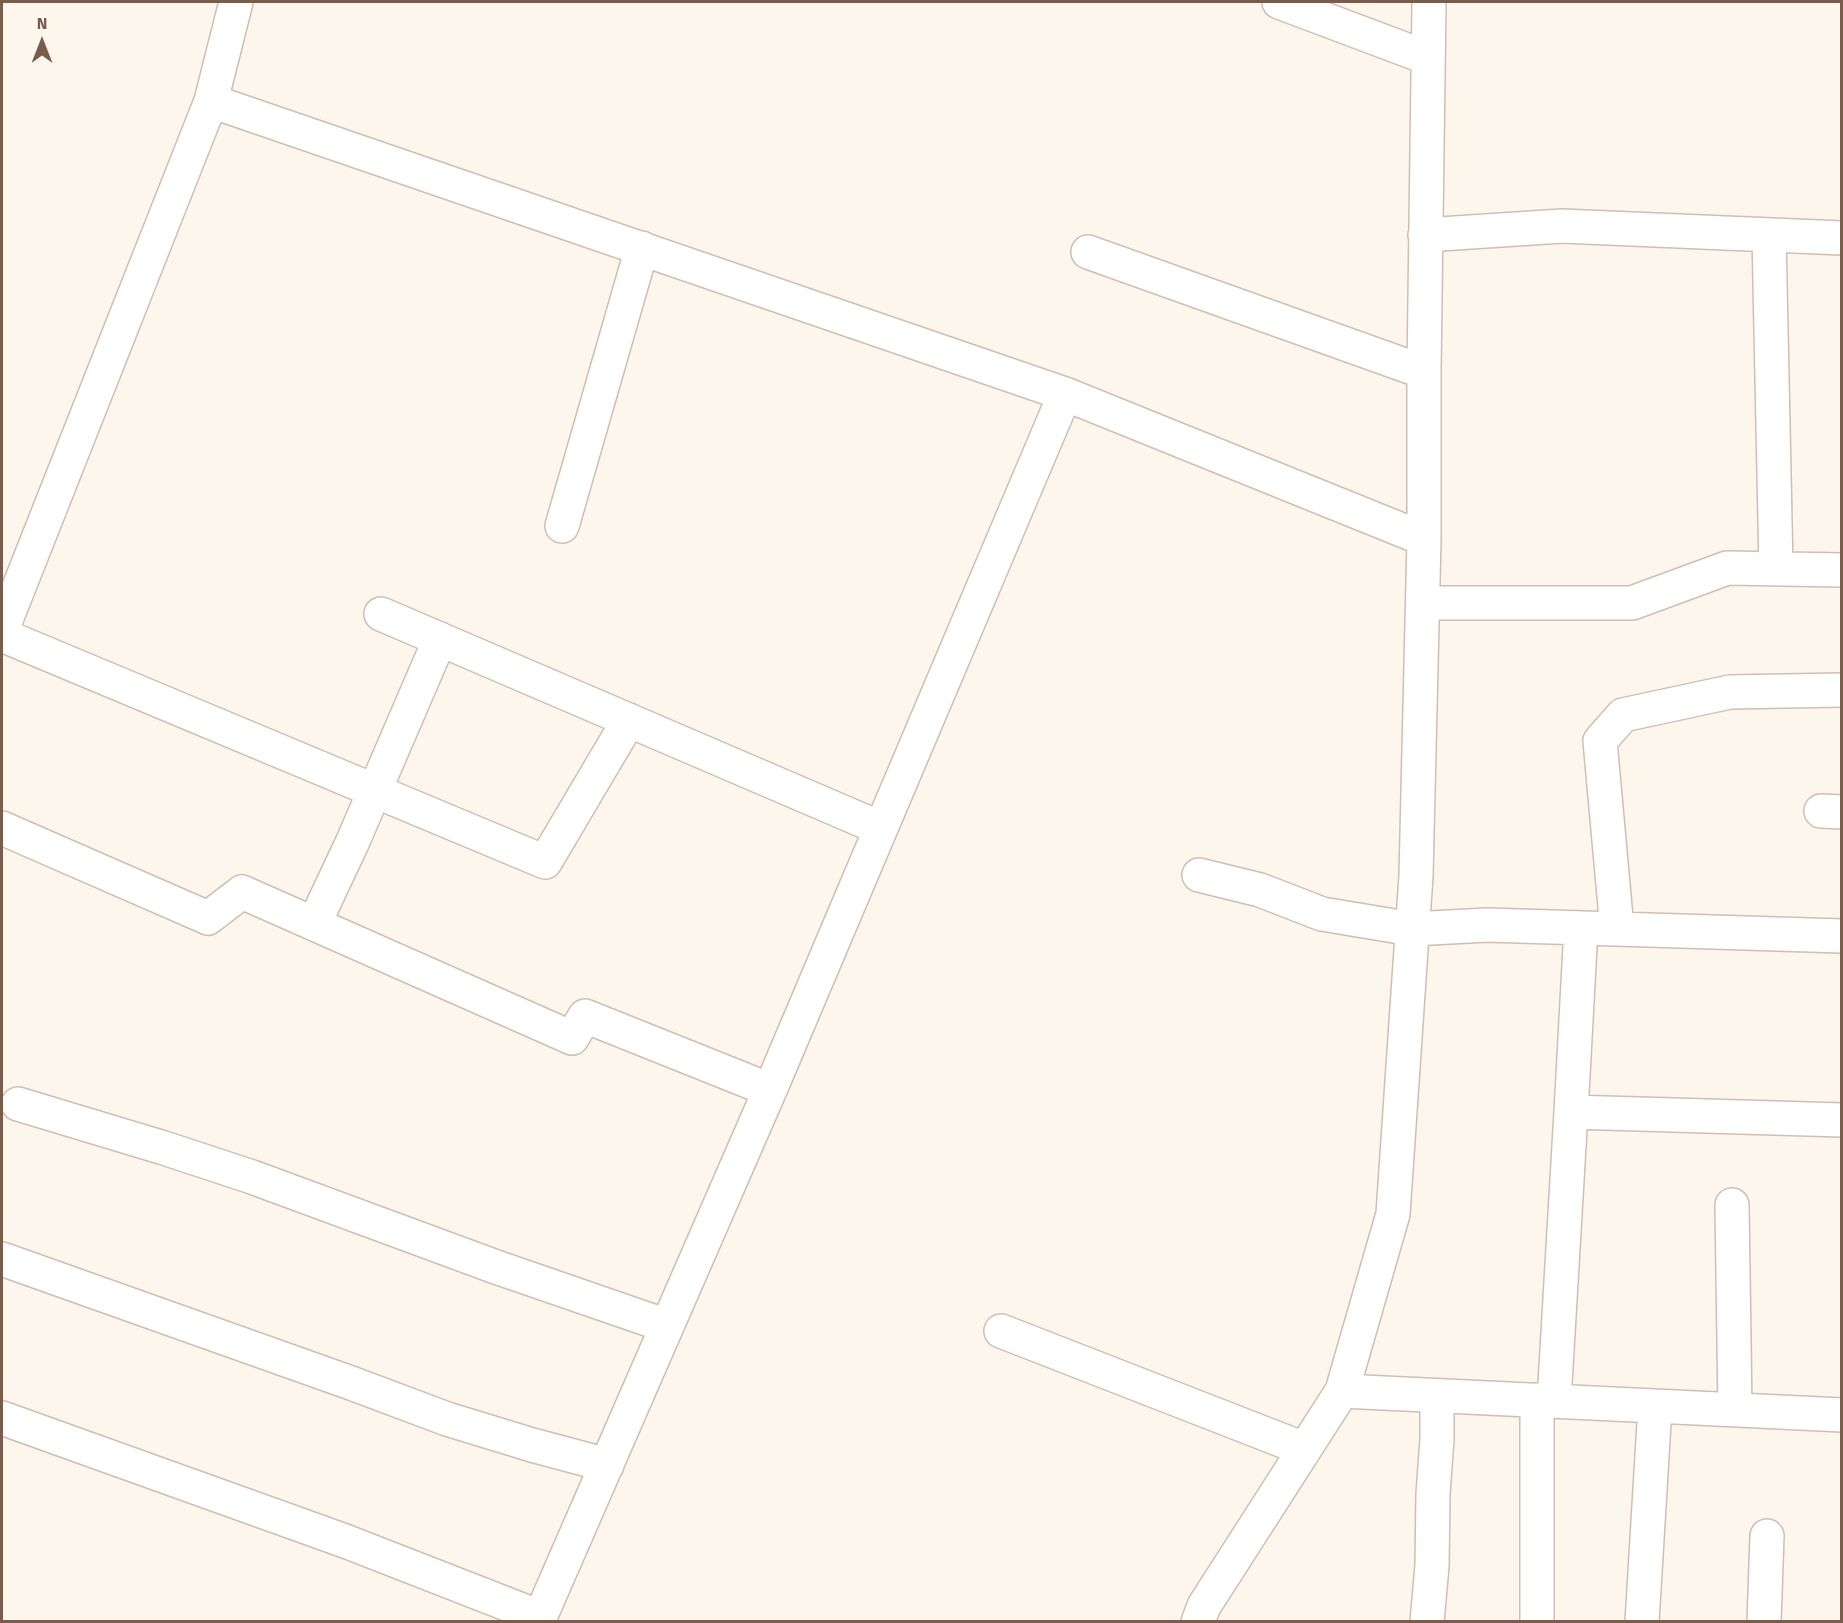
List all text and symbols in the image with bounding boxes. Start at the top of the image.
north arrow [12,12,72,72]
text: N [37,14,47,33]

